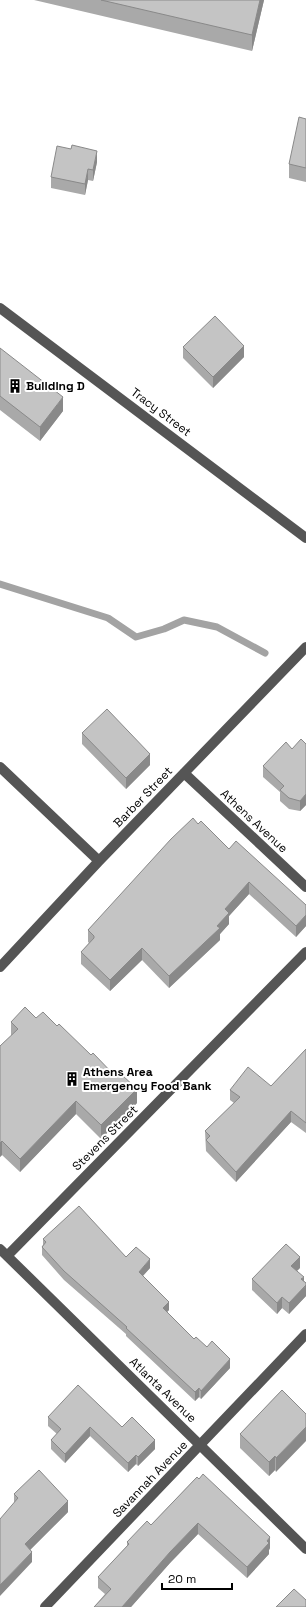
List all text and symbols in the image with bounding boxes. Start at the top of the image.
building icon: Building D [7,378,23,394]
place label: Building D [26,378,85,394]
street label: Tracy Street [128,384,194,440]
street label: Barber Street [110,763,176,831]
street label: Athens Avenue [217,786,291,856]
place label: Athens Area Emergency Food Bank [83,1064,212,1094]
building icon: Athens Area Emergency Food Bank [64,1071,80,1087]
street label: Stevens Street [69,1102,141,1174]
street label: Atlanta Avenue [126,1354,200,1426]
street label: Savannah Avenue [109,1437,191,1521]
scale bar [162,1565,232,1591]
text: 20 m [168,1571,196,1587]

